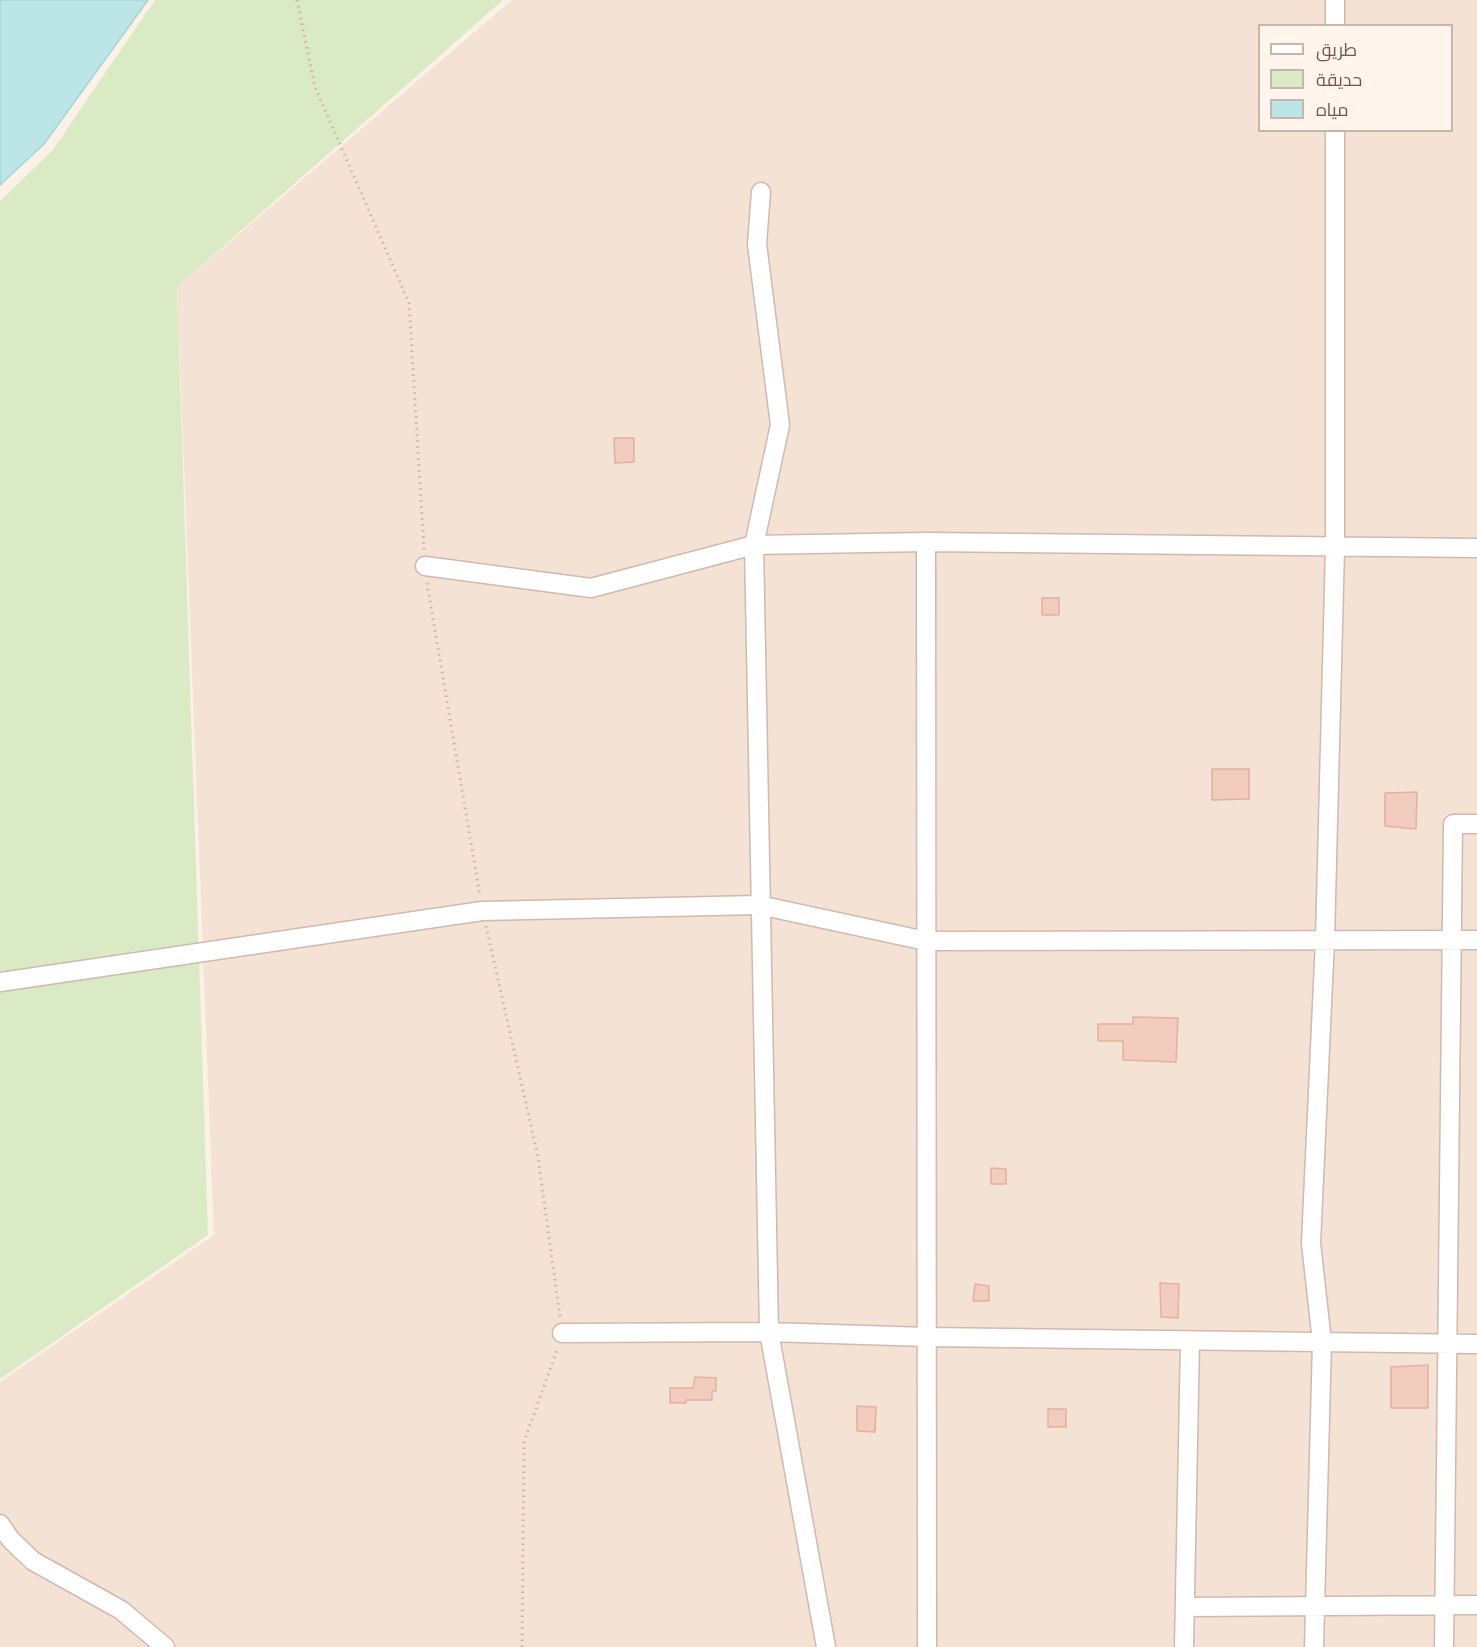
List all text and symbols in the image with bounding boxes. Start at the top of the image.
legend [1258,24,1453,132]
text: طريق [1316,39,1357,60]
text: حديقة [1316,69,1362,90]
text: مياه [1316,99,1349,120]

